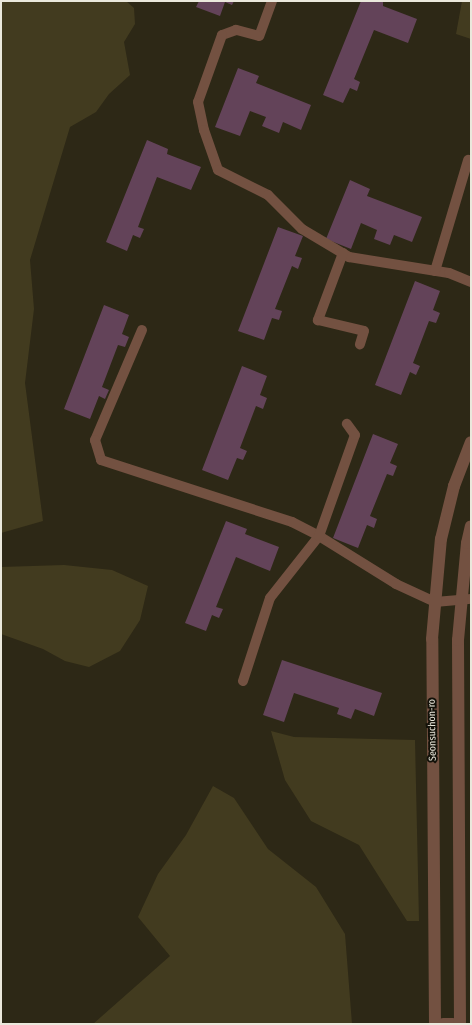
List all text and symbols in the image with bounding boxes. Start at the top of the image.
street label: Seonsuchon-ro [426,699,440,761]

